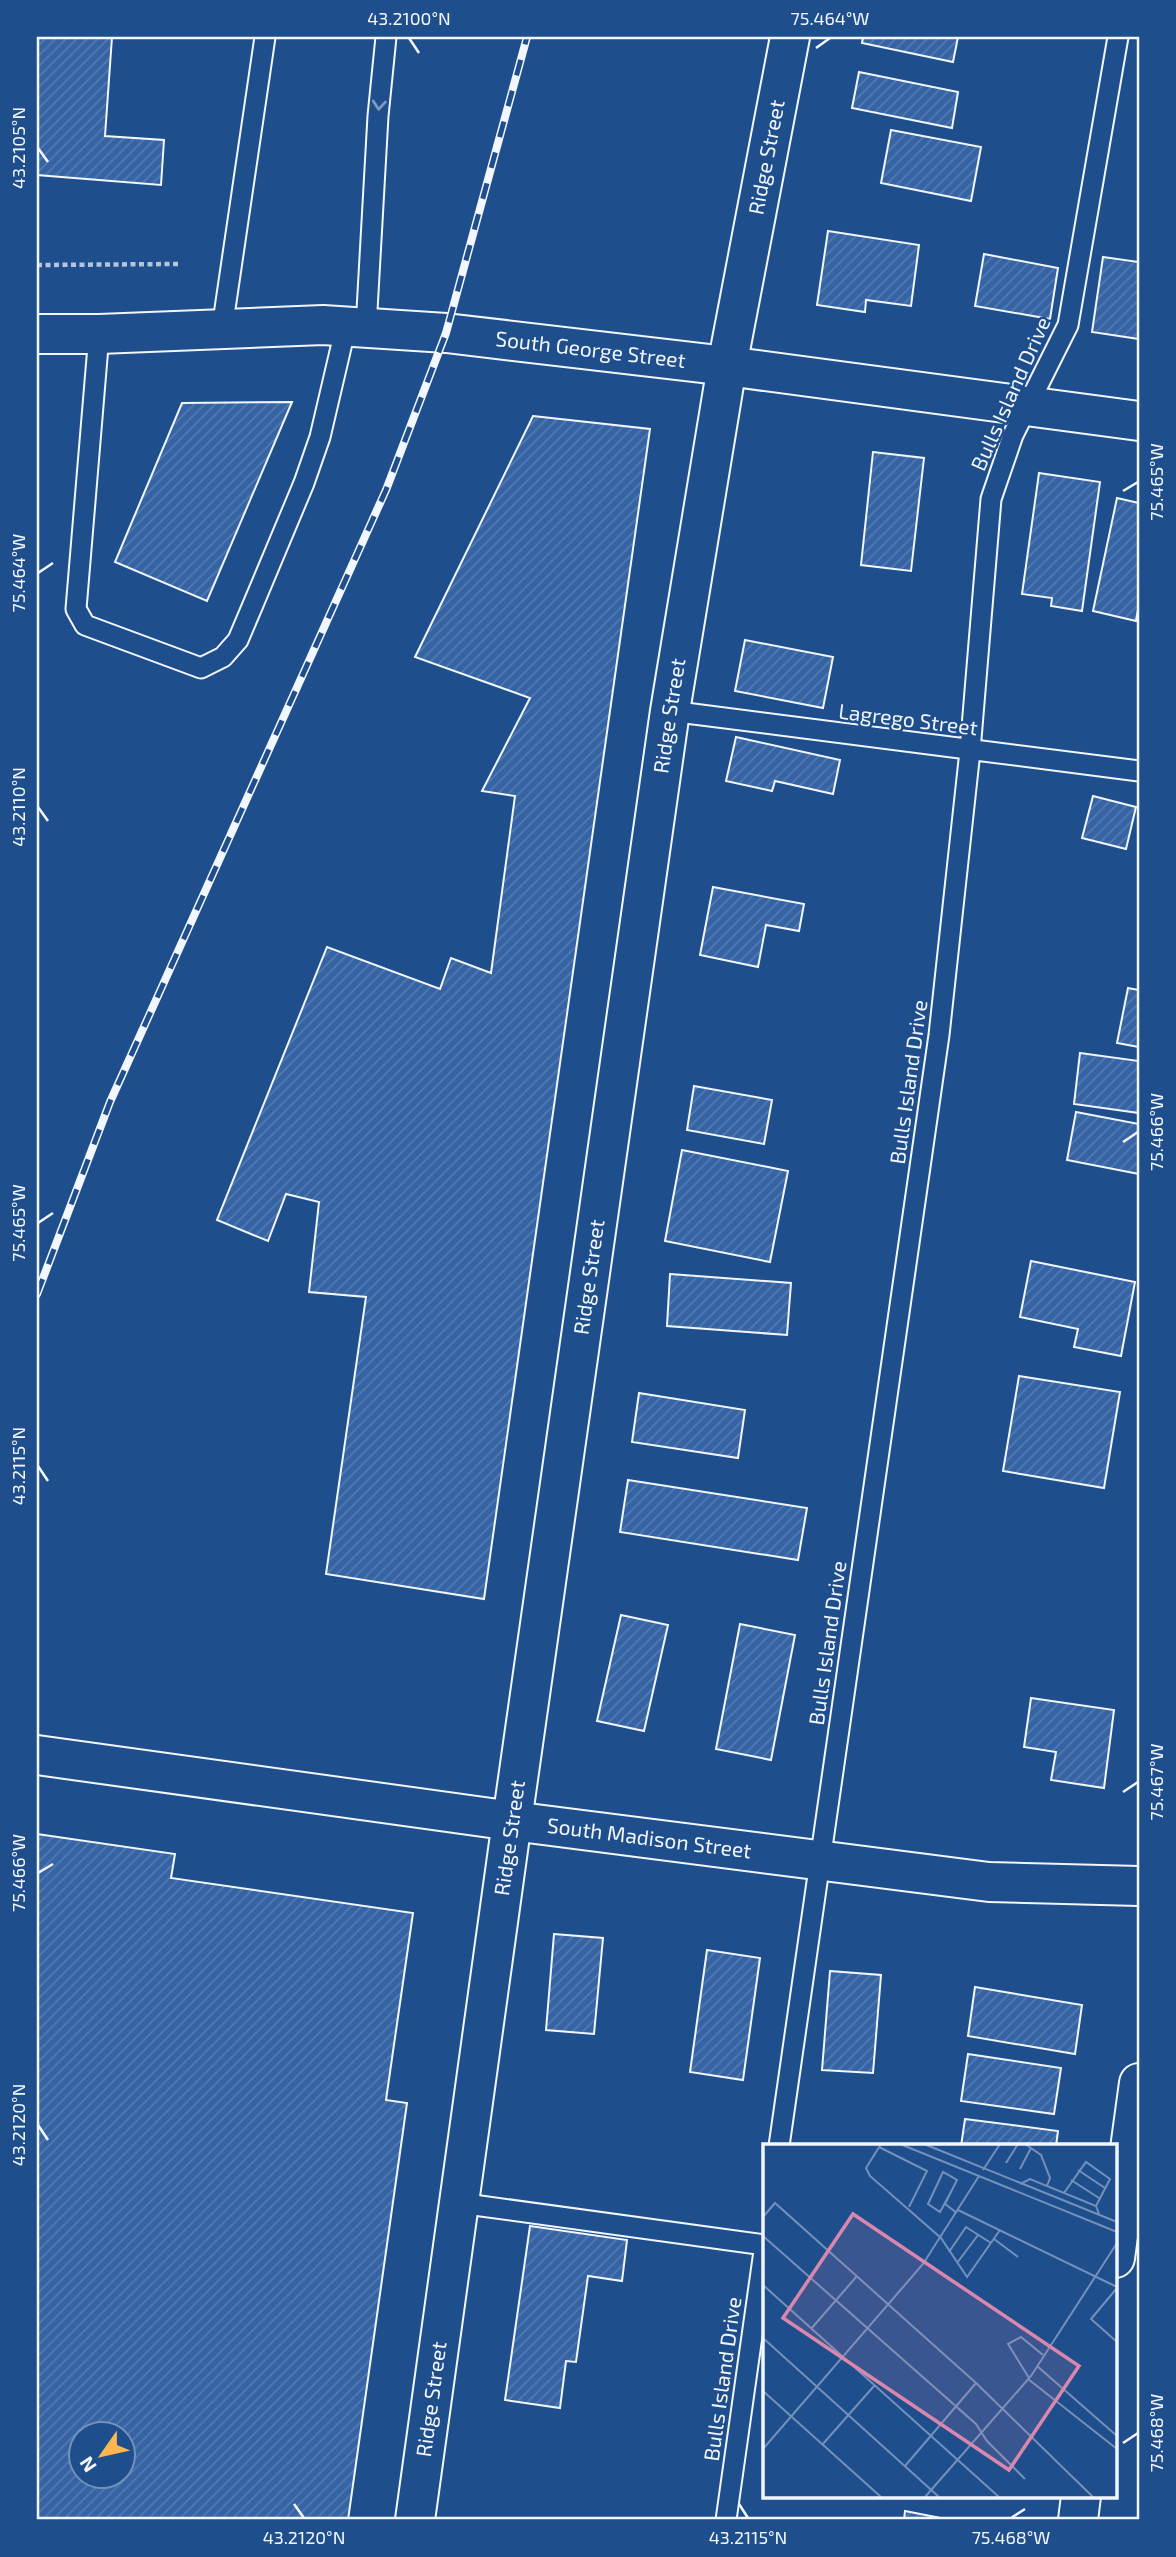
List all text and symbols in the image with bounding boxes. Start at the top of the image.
text: 43.2100°N [367,7,451,29]
text: 75.464°W [791,7,869,29]
street label: Ridge Street [742,97,789,216]
one-way arrow [372,99,387,111]
text: 43.2105°N [7,107,29,189]
street label: Bulls Island Drive [965,313,1055,474]
street label: South George Street [494,325,687,372]
text: 75.465°W [1145,443,1167,521]
text: 75.464°W [7,534,29,612]
street label: Ridge Street [647,656,690,775]
street label: Lagrego Street [837,698,979,739]
text: 43.2110°N [7,767,29,847]
street label: Bulls Island Drive [884,998,931,1165]
text: 75.466°W [1145,1093,1167,1171]
text: 75.465°W [7,1184,29,1262]
street label: Ridge Street [567,1218,609,1336]
text: 43.2115°N [7,1427,29,1505]
street label: Bulls Island Drive [803,1559,850,1726]
text: 75.467°W [1145,1743,1167,1821]
street label: Ridge Street [488,1779,529,1897]
street label: South Madison Street [546,1812,753,1863]
text: 75.466°W [7,1834,29,1912]
text: 43.2120°N [7,2084,29,2166]
inset map [763,2144,1116,2498]
street label: Bulls Island Drive [698,2295,745,2462]
street label: Ridge Street [410,2340,451,2458]
text: 75.468°W [1145,2394,1167,2472]
north arrow [66,2420,136,2490]
text: N [74,2453,101,2477]
text: 43.2120°N [263,2526,345,2548]
text: 43.2115°N [709,2526,787,2548]
text: 75.468°W [972,2526,1050,2548]

